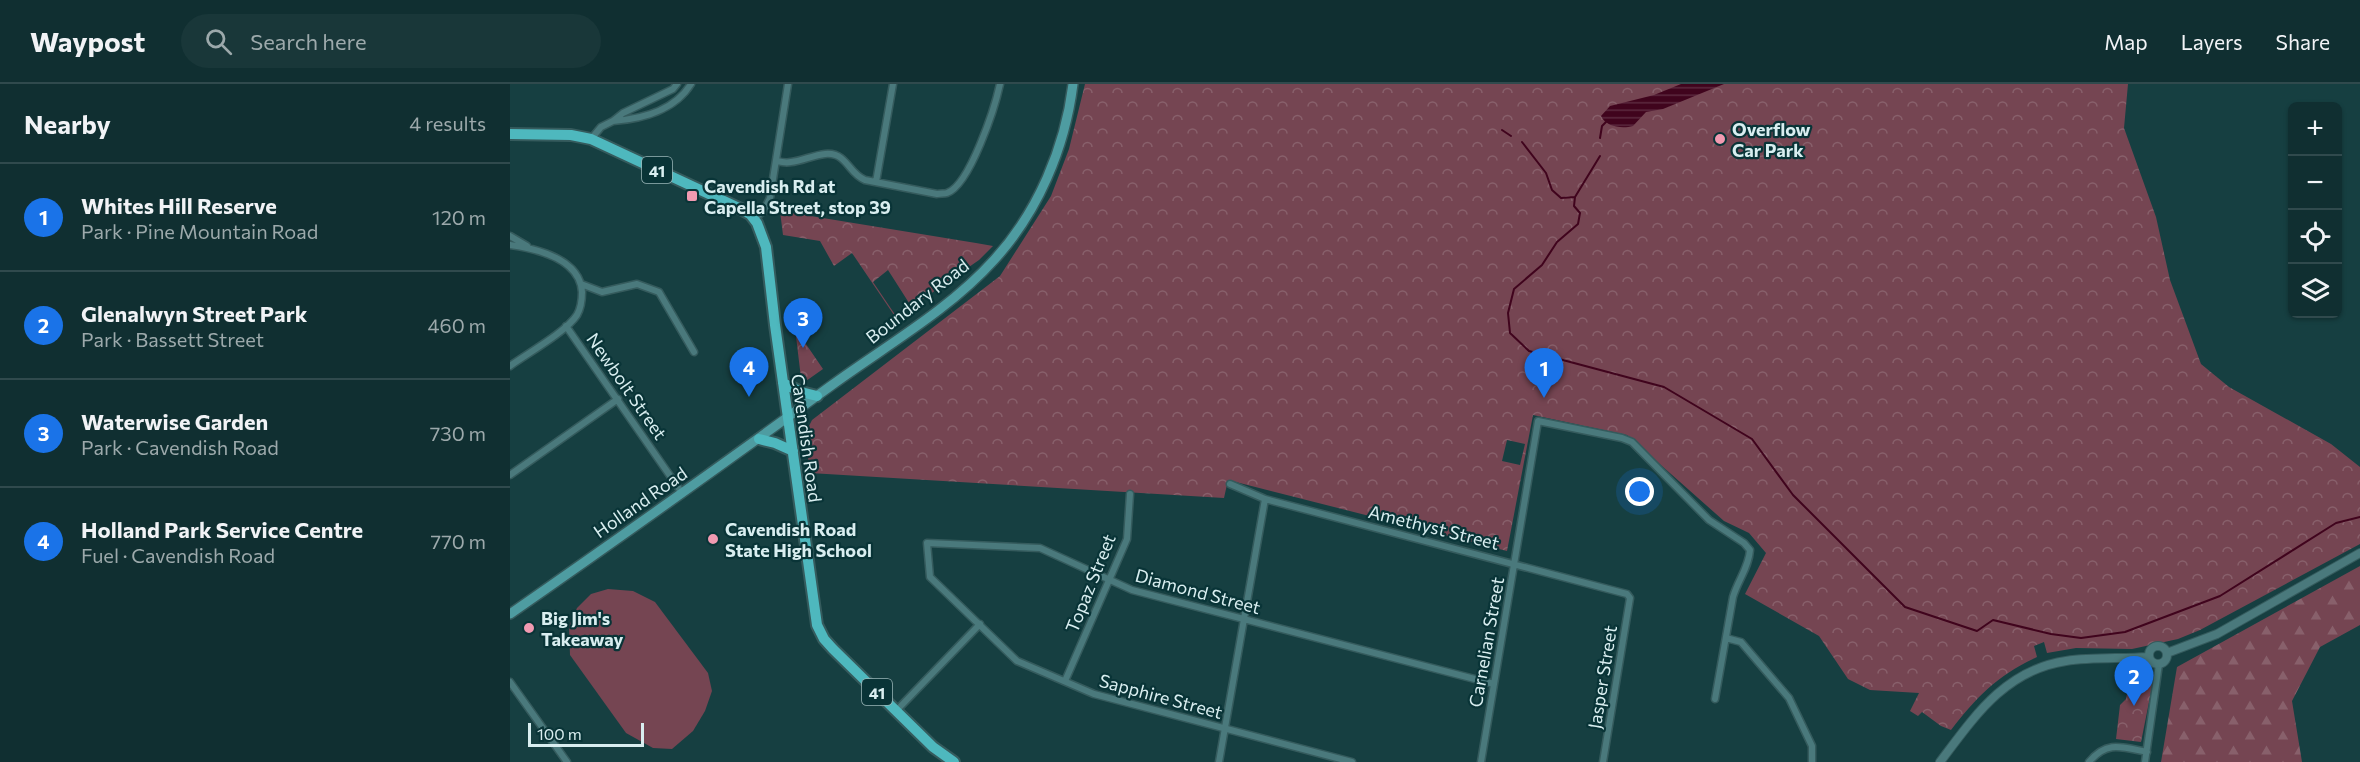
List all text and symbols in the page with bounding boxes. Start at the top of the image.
search box [181,14,601,68]
text: Waypost [30,24,145,58]
icon: search [202,25,235,58]
text: Search here [250,28,367,55]
text: Map [2104,29,2148,54]
text: Layers [2181,29,2243,54]
text: Share [2276,29,2330,54]
map controls [2288,102,2342,318]
button: + [2288,102,2342,156]
text: Nearby [24,108,111,139]
text: 4 results [409,111,486,135]
place label: Overflow Car Park [1732,118,1811,161]
marker: Overflow Car Park [1713,132,1727,146]
button: − [2288,156,2342,210]
road number: 41 [642,157,672,183]
place label: Cavendish Rd at Capella Street, stop 39 [704,175,891,218]
marker: Cavendish Rd at Capella Street, stop 39 [685,189,699,203]
text: Whites Hill Reserve [81,192,277,219]
text: 1 [39,205,48,229]
text: 120 m [432,205,486,229]
button: locate [2288,210,2342,264]
text: Park · Pine Mountain Road [81,219,318,243]
street label: Boundary Road [861,254,973,348]
button: layers [2288,264,2342,318]
pin: 3 [784,298,822,348]
text: Glenalwyn Street Park [81,300,307,327]
text: 2 [38,313,49,337]
text: 460 m [428,313,486,337]
text: Park · Bassett Street [81,327,264,351]
street label: Newbolt Street [582,329,672,443]
pin: 4 [730,348,768,397]
pin: 1 [1524,348,1564,398]
street label: Cavendish Road [787,372,827,504]
text: Waterwise Garden [81,408,268,435]
text: 3 [38,421,49,445]
text: 730 m [430,421,486,445]
text: Park · Cavendish Road [81,435,279,459]
street label: Holland Road [589,462,691,542]
your location [1625,477,1654,506]
street label: Amethyst Street [1366,500,1502,554]
text: Holland Park Service Centre [81,516,363,543]
place label: Cavendish Road State High School [725,518,872,561]
text: 4 [37,529,50,553]
text: 770 m [431,529,486,553]
street label: Topaz Street [1060,531,1120,635]
marker: Cavendish Road State High School [706,532,720,546]
text: Fuel · Cavendish Road [81,543,275,567]
street label: Diamond Street [1133,564,1263,618]
street label: Carnelian Street [1464,575,1508,709]
place label: Big Jim's Takeaway [541,607,623,650]
marker: Big Jim's Takeaway [522,621,536,635]
street label: Jasper Street [1583,624,1621,730]
pin: 2 [2114,656,2154,706]
street label: Sapphire Street [1097,669,1225,723]
road number: 41 [862,679,892,705]
scale bar [528,720,644,748]
text: 100 m [537,724,582,743]

